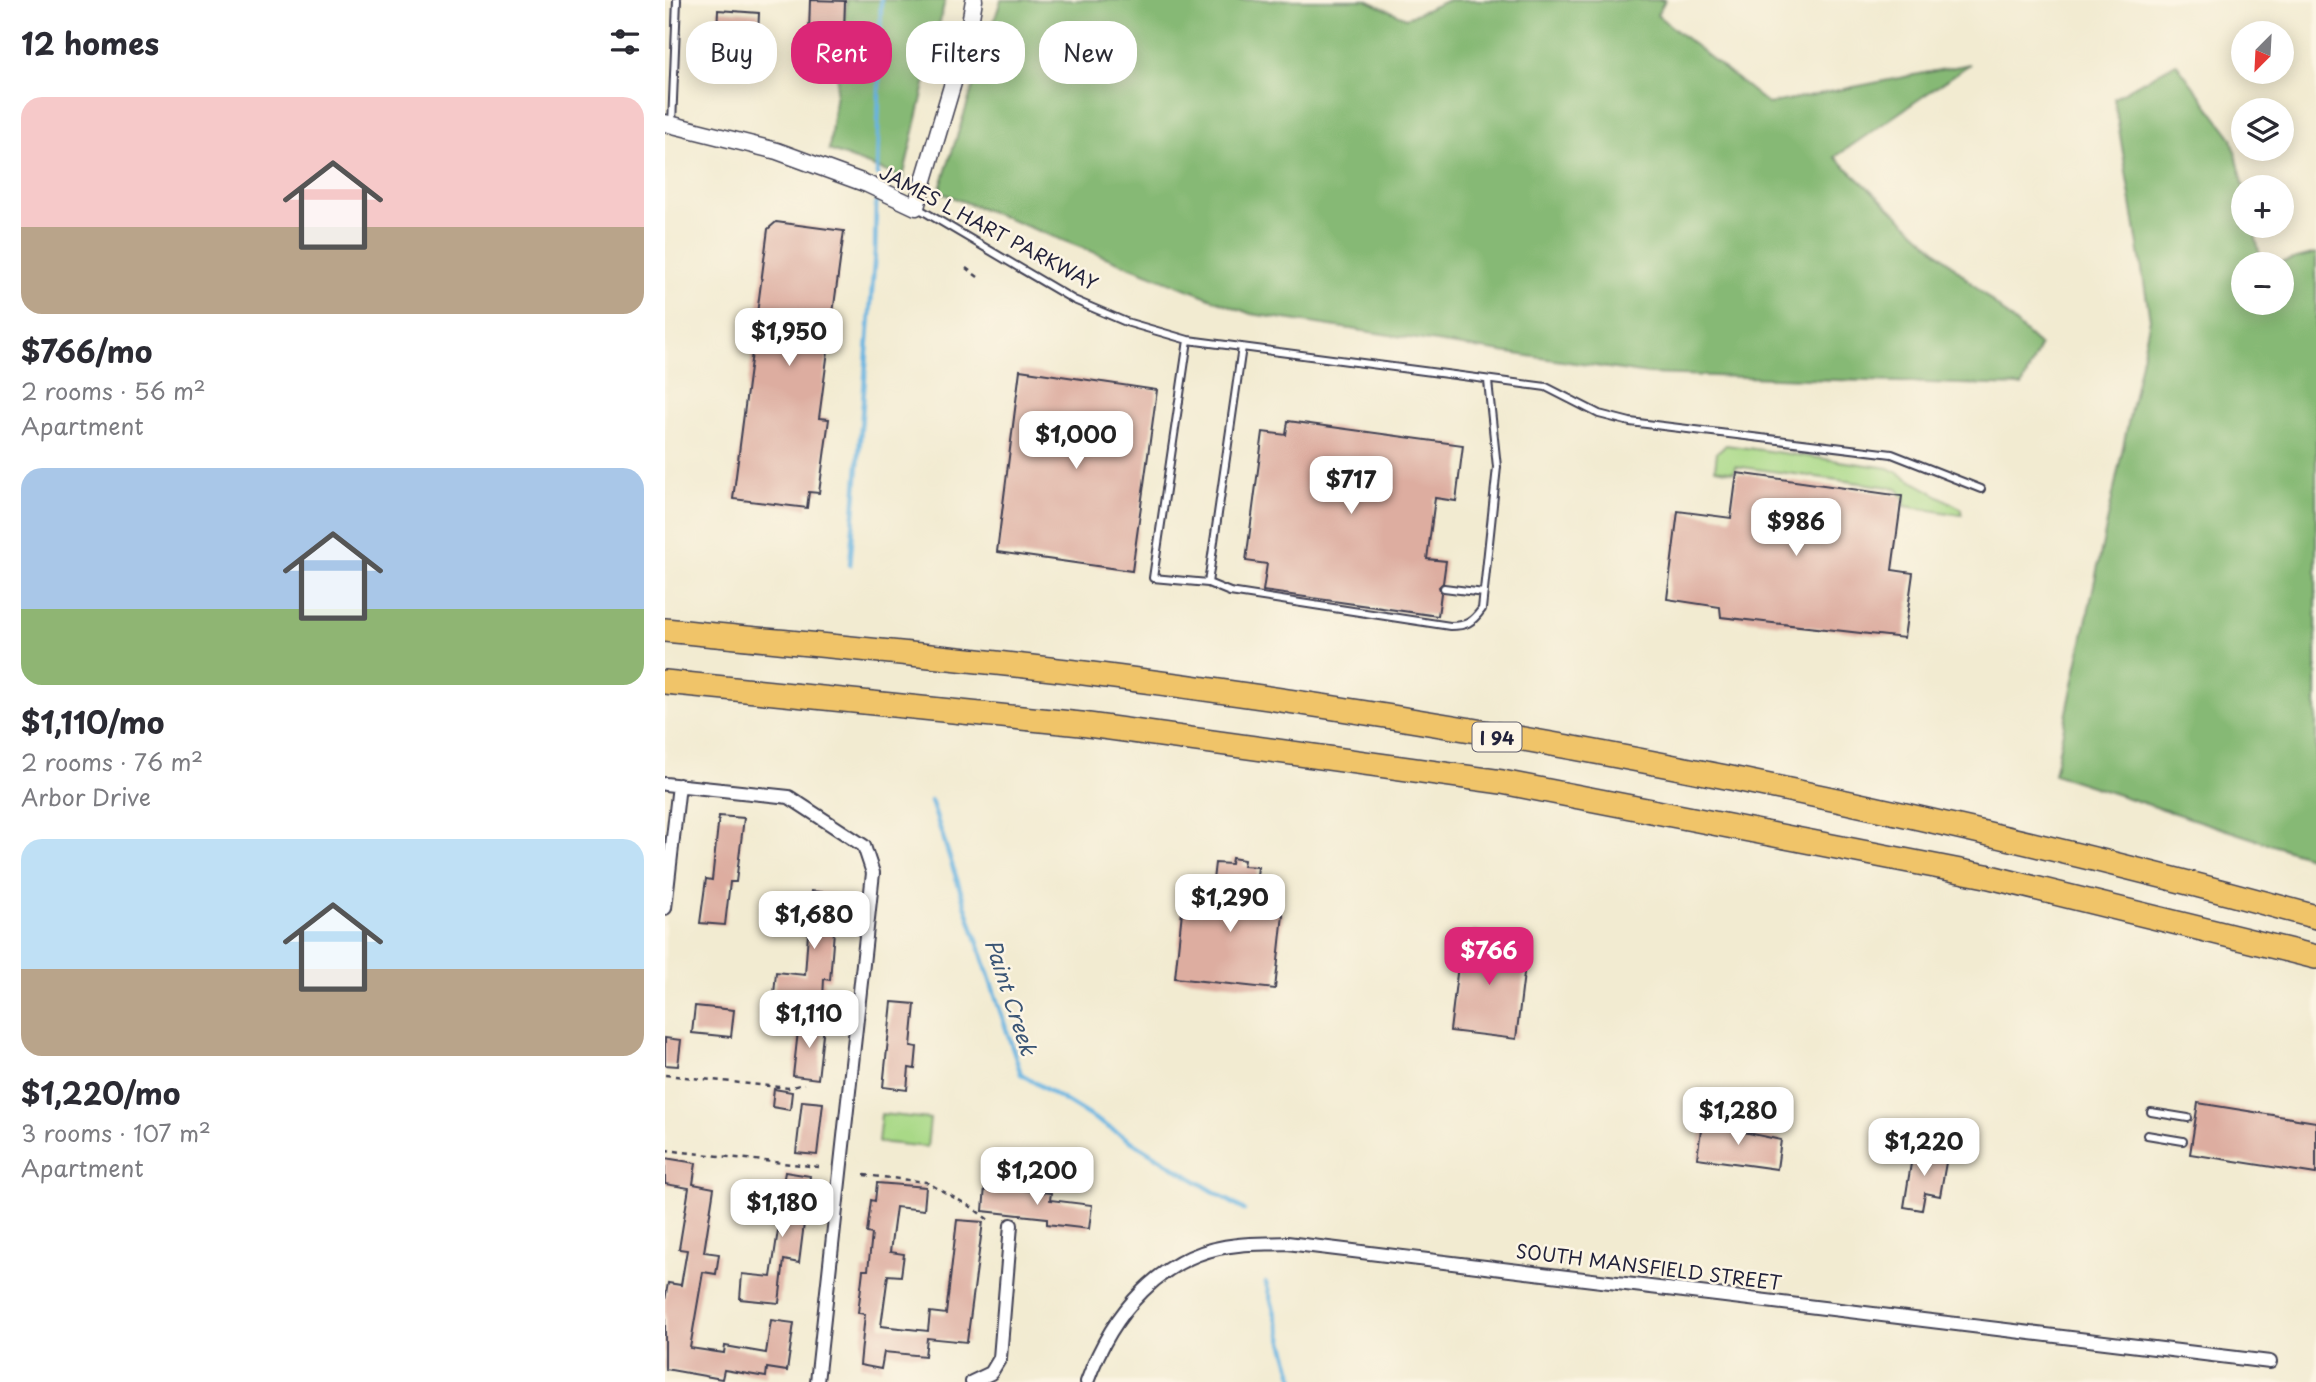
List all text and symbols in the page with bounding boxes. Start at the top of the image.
text: 12 homes [21,20,159,65]
chip: Buy [686,21,777,84]
chip: Rent [791,21,892,84]
chip: Filters [906,21,1025,84]
chip: New [1039,21,1137,84]
north arrow [2231,21,2294,84]
map controls [2231,21,2294,315]
icon: filters [606,23,644,61]
button: layers [2231,98,2294,161]
icon: home [270,142,396,268]
street label: JAMES L HART PARKWAY [875,157,1103,297]
button: + [2231,175,2294,238]
button: − [2231,252,2294,315]
pin: $1,950 [732,308,846,368]
text: $1,950 [751,313,827,348]
text: $766/mo [21,328,152,373]
text: 2 rooms · 56 m² [21,373,206,408]
text: Apartment [21,408,144,443]
pin: $1,000 [1019,412,1133,471]
text: $1,000 [1035,416,1117,451]
pin: $717 [1310,456,1392,516]
text: $717 [1326,461,1376,496]
pin: $986 [1755,498,1837,558]
text: $986 [1767,503,1825,538]
icon: home [270,513,396,639]
text: $1,110/mo [21,699,165,744]
road number: I 94 [1473,722,1521,752]
text: 2 rooms · 76 m² [21,744,203,779]
text: Arbor Drive [21,779,151,814]
pin: $1,290 [1173,874,1287,934]
text: $1,290 [1191,879,1269,914]
icon: home [270,884,396,1010]
pin: $1,680 [757,892,871,951]
text: $1,680 [775,896,853,931]
pin: $766 [1448,928,1530,987]
text: $766 [1460,932,1518,967]
water label: Paint Creek [978,935,1046,1060]
pin: $1,110 [752,990,866,1050]
text: $1,110 [776,995,842,1030]
text: $1,220/mo [21,1070,181,1115]
pin: $1,280 [1681,1088,1795,1147]
text: $1,280 [1699,1092,1777,1127]
text: 3 rooms · 107 m² [21,1115,211,1150]
pin: $1,220 [1867,1118,1981,1178]
text: $1,220 [1884,1123,1964,1158]
pin: $1,200 [980,1148,1094,1207]
text: Apartment [21,1150,144,1185]
text: $1,200 [997,1152,1077,1187]
pin: $1,180 [725,1180,839,1239]
text: $1,180 [746,1184,818,1219]
street label: SOUTH MANSFIELD STREET [1515,1236,1783,1296]

